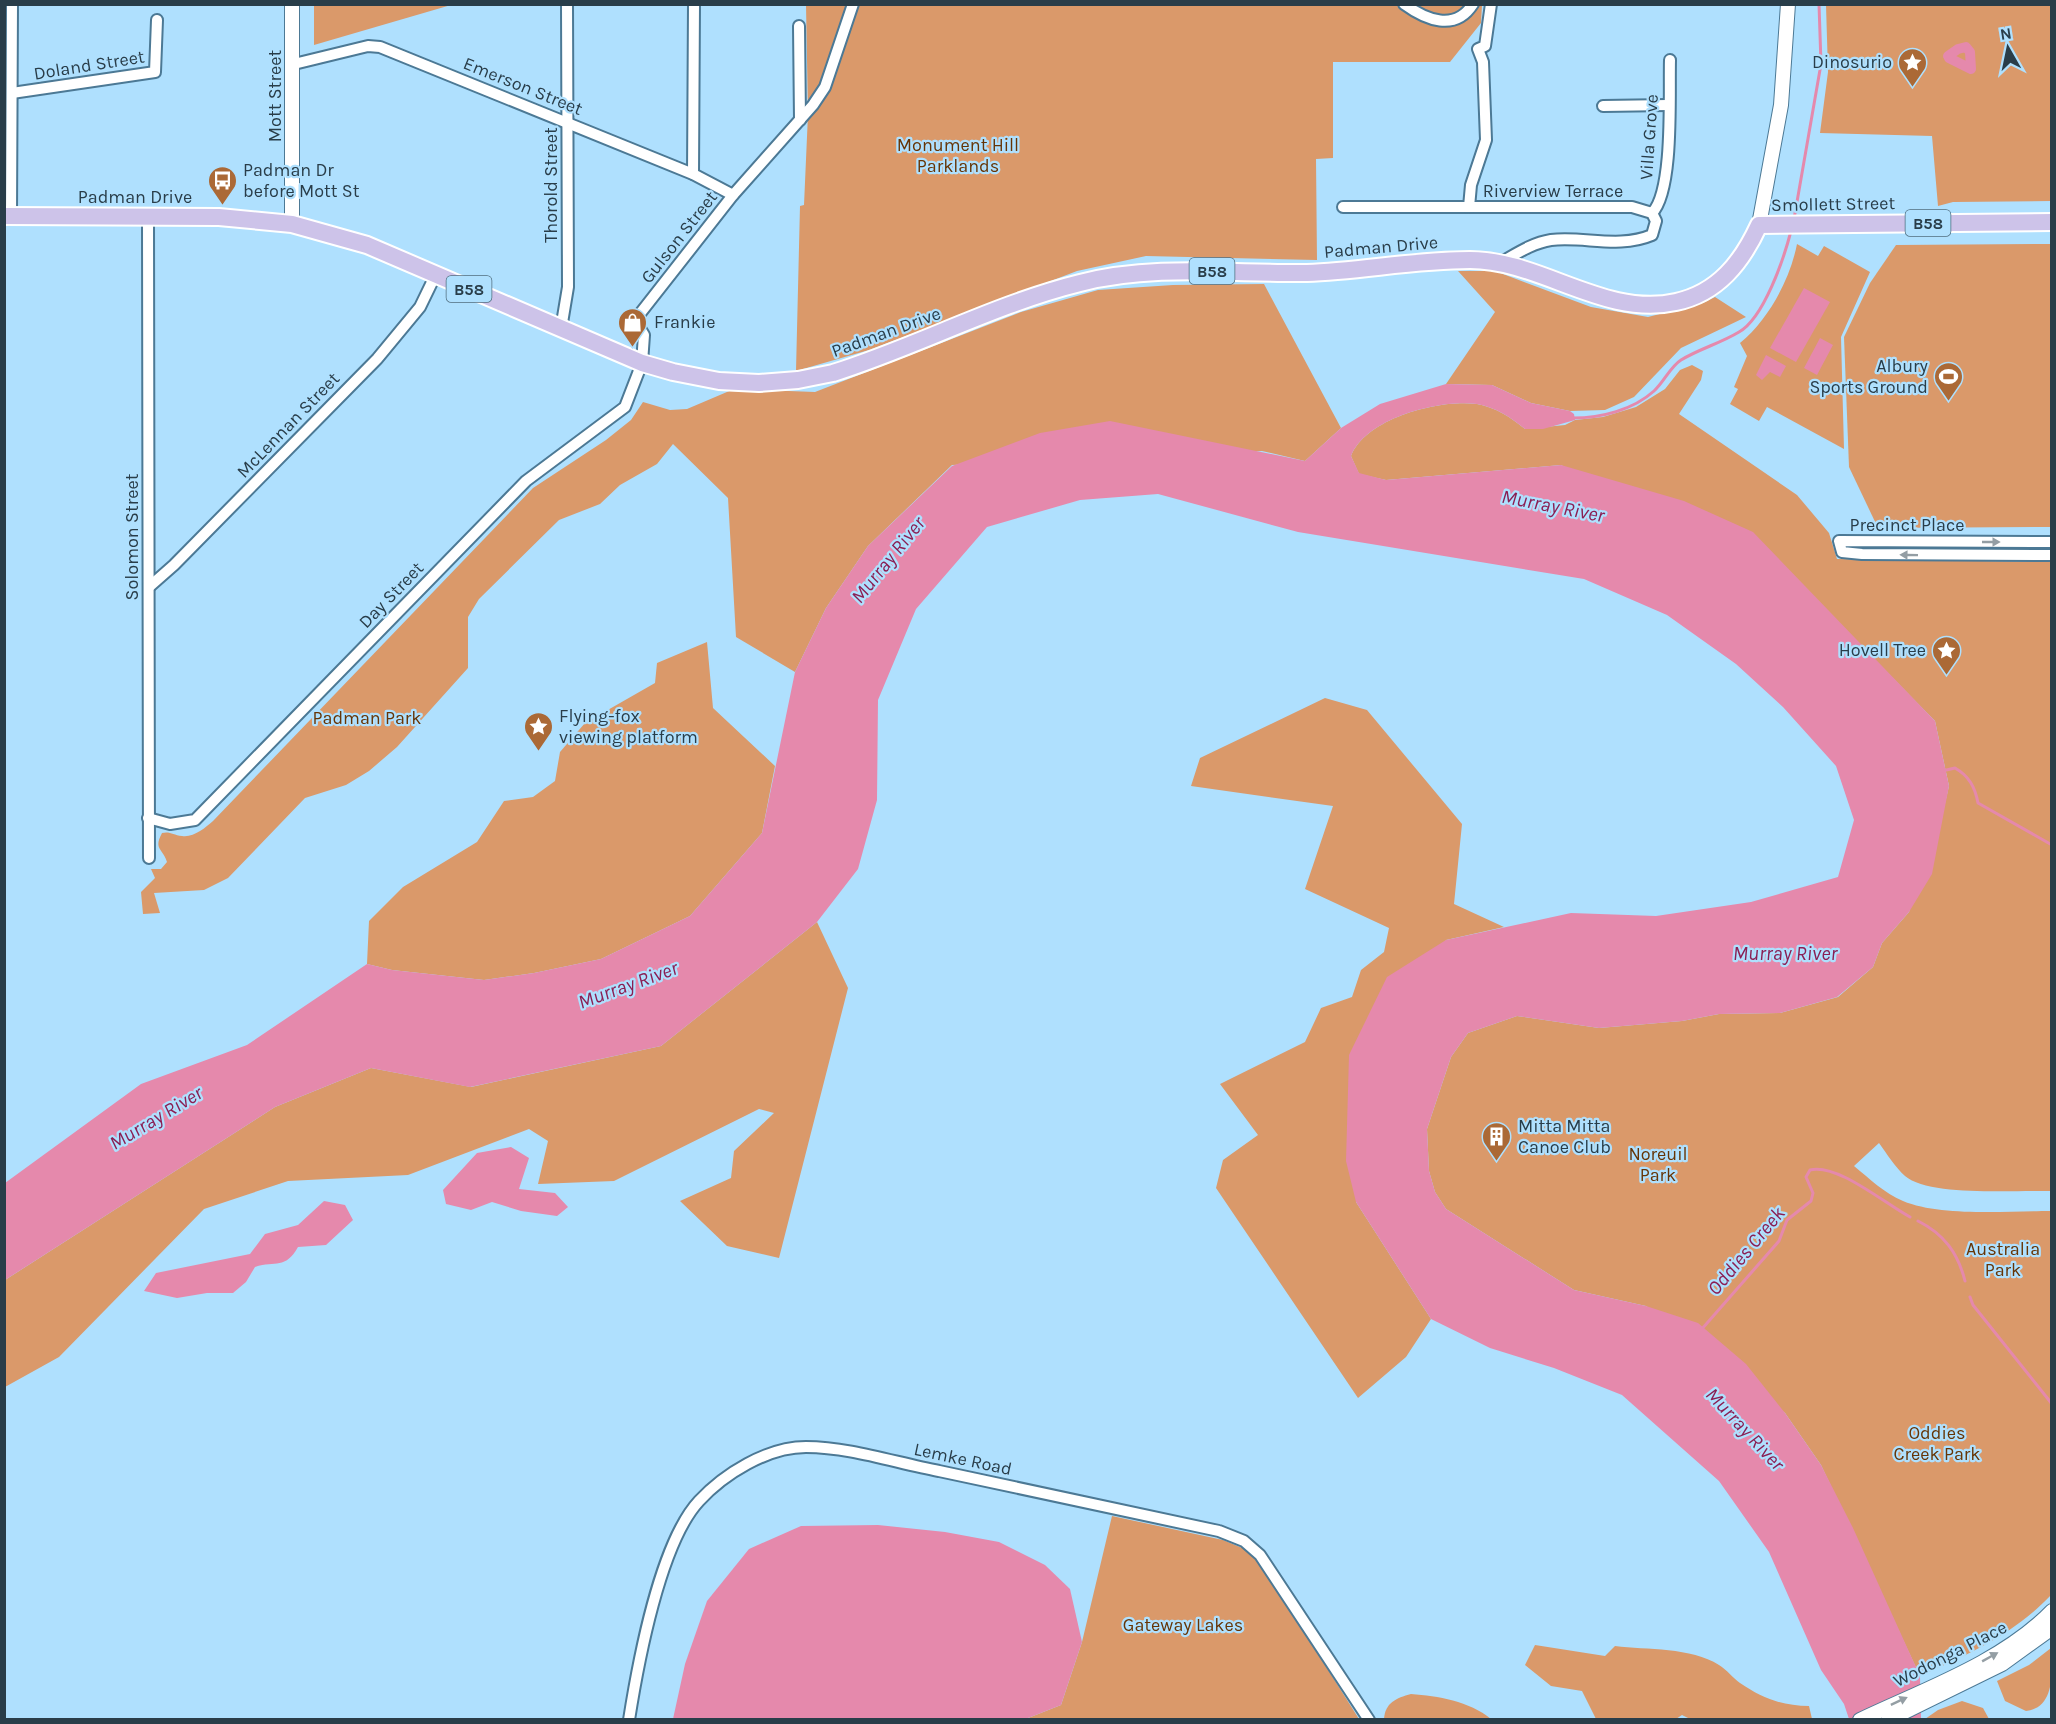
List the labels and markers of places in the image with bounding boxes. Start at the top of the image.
place icon: Dinosurio [1897,46,1929,88]
place label: Dinosurio [1812,51,1892,73]
place label: Padman Dr before Mott St [243,159,360,202]
bus stop icon: Padman Dr before Mott St [206,164,238,206]
shop icon: Frankie [617,306,649,348]
place label: Frankie [654,311,715,333]
place label: Albury Sports Ground [1809,355,1929,398]
sports icon: Albury Sports Ground [1933,360,1965,402]
place icon: Hovell Tree [1931,634,1963,676]
place label: Hovell Tree [1839,639,1926,661]
place label: Flying-fox viewing platform [559,705,698,748]
place icon: Flying-fox viewing platform [522,710,554,752]
place label: Mitta Mitta Canoe Club [1518,1115,1611,1158]
building icon: Mitta Mitta Canoe Club [1481,1120,1513,1162]

